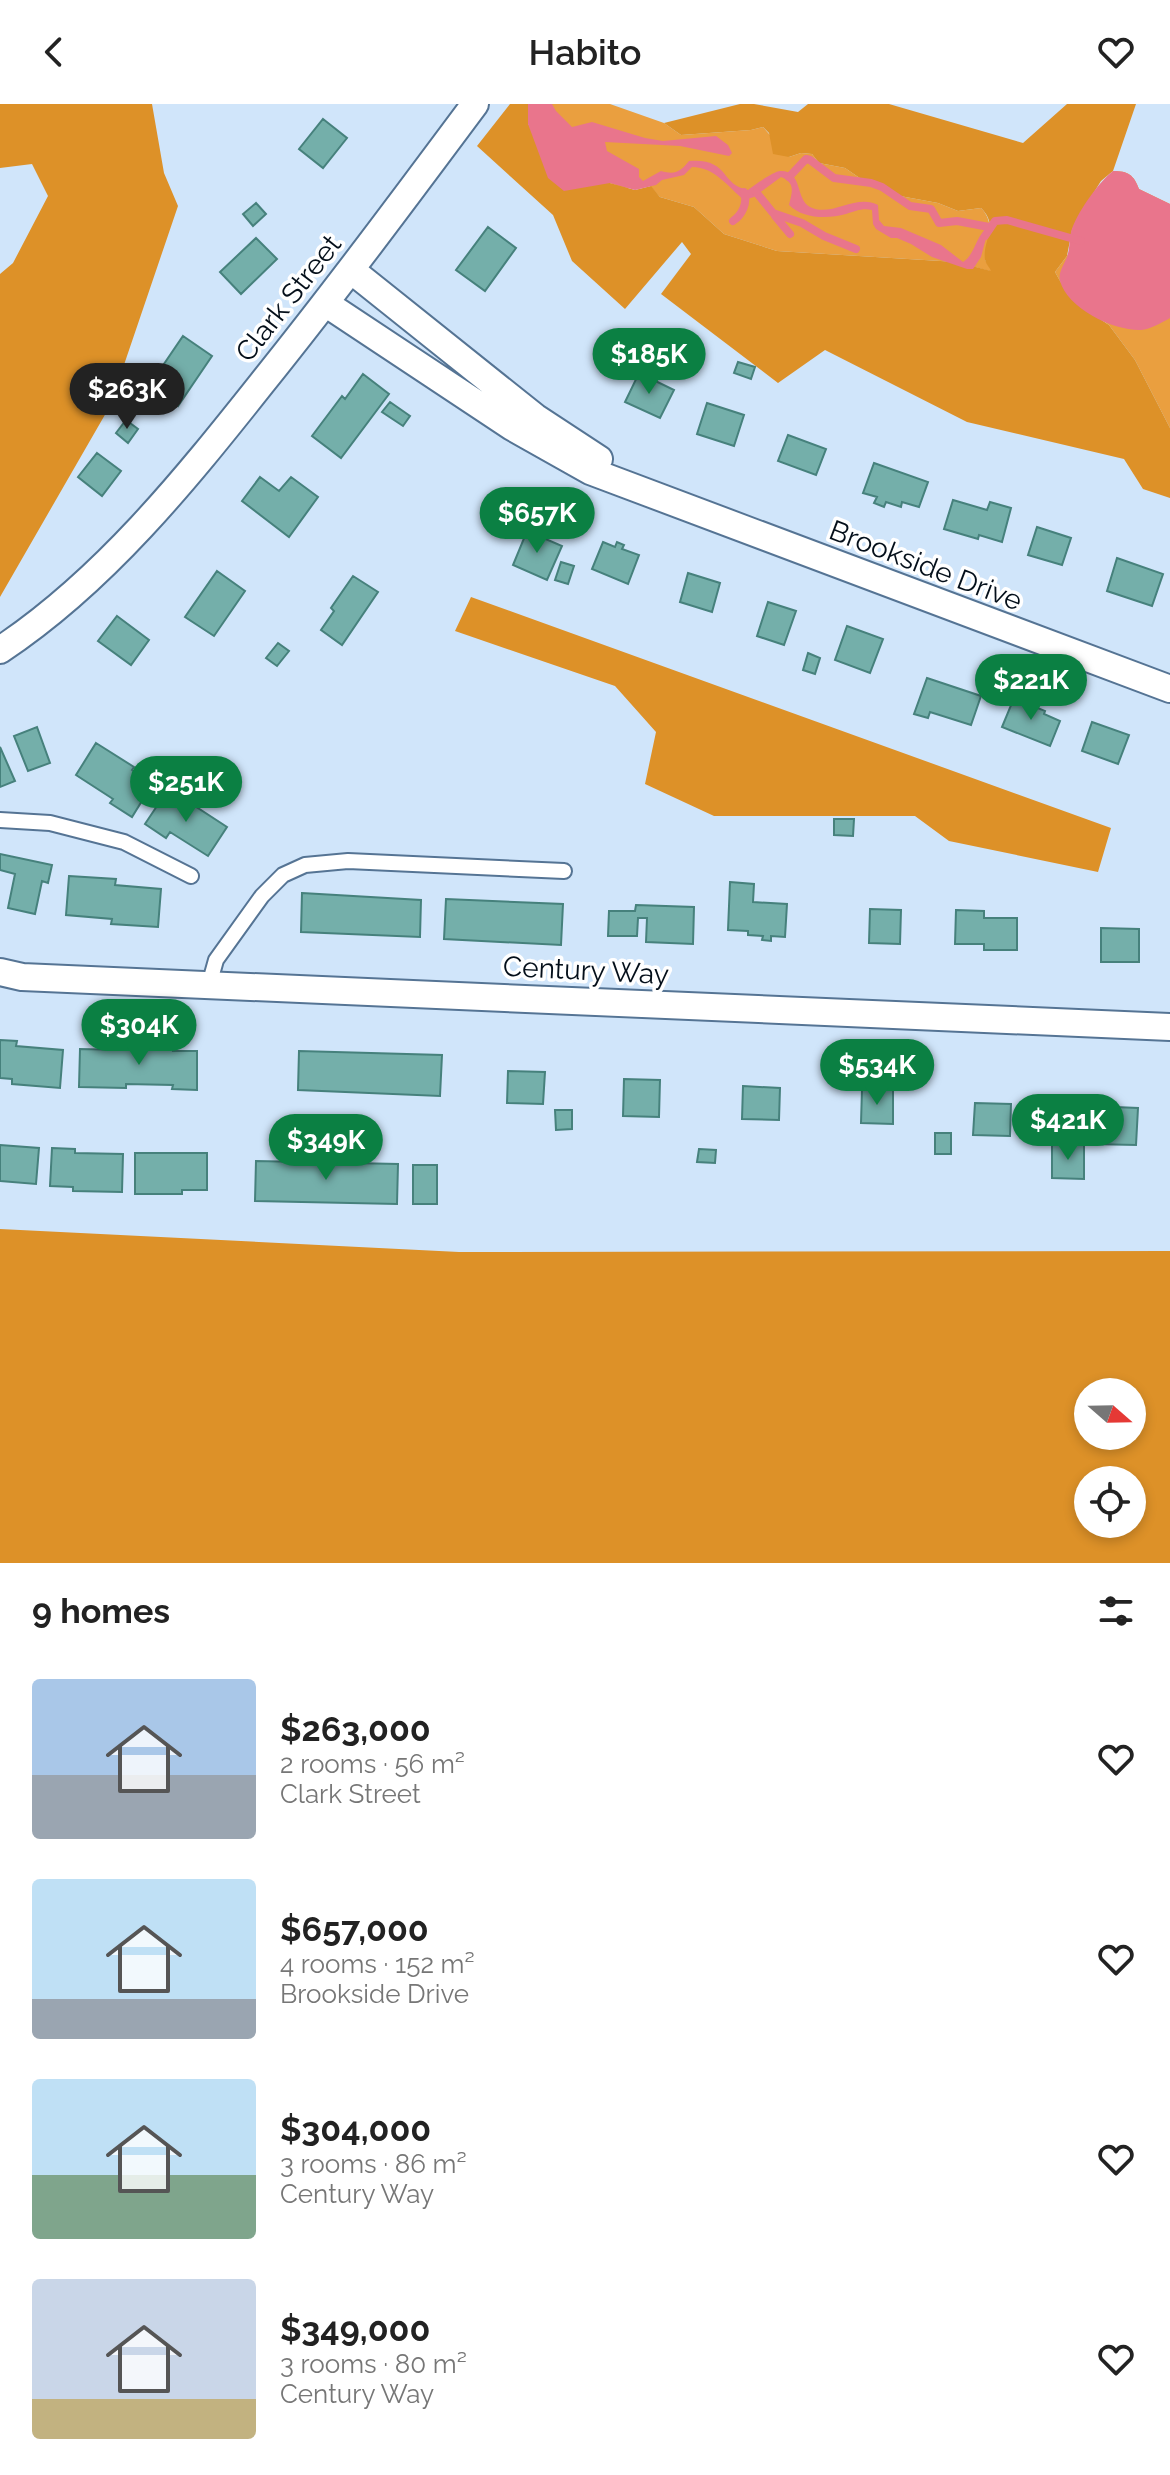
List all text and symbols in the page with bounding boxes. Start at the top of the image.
icon: back [32,30,76,74]
icon: heart [1094,30,1138,74]
text: Habito [529,31,641,73]
street label: Clark Street [229,228,348,368]
pin: $185K [593,328,705,396]
text: $185K [611,339,687,369]
pin: $263K [71,363,183,431]
text: $263K [88,374,166,404]
pin: $657K [481,487,593,555]
text: $657K [498,498,576,528]
street label: Brookside Drive [825,514,1027,617]
pin: $221K [975,654,1087,722]
text: $221K [993,665,1069,695]
pin: $251K [130,756,242,824]
text: $251K [148,767,224,797]
street label: Century Way [502,950,670,991]
pin: $304K [83,999,195,1067]
text: $304K [99,1010,179,1040]
pin: $534K [821,1039,933,1107]
text: $534K [838,1050,916,1080]
pin: $421K [1012,1094,1124,1162]
text: $421K [1030,1105,1106,1135]
pin: $349K [270,1114,382,1182]
text: $349K [287,1125,365,1155]
north arrow [1074,1378,1146,1450]
map controls [1074,1378,1146,1538]
button: locate [1074,1466,1146,1538]
icon: filters [1094,1589,1138,1633]
text: 9 homes [32,1591,170,1631]
text: $263,000 [280,1709,431,1749]
icon: home [96,1711,192,1807]
icon: heart [1094,1737,1138,1781]
text: 2 rooms · 56 m² [280,1749,465,1779]
text: Clark Street [280,1779,421,1809]
text: $657,000 [280,1909,429,1949]
icon: home [96,1911,192,2007]
icon: heart [1094,1937,1138,1981]
text: 4 rooms · 152 m² [280,1949,475,1979]
text: Brookside Drive [280,1979,469,2009]
text: $304,000 [280,2109,431,2149]
icon: home [96,2111,192,2207]
icon: heart [1094,2137,1138,2181]
text: 3 rooms · 86 m² [280,2149,467,2179]
text: Century Way [280,2179,434,2209]
text: $349,000 [280,2309,430,2349]
icon: home [96,2311,192,2407]
icon: heart [1094,2337,1138,2381]
text: 3 rooms · 80 m² [280,2349,467,2379]
text: Century Way [280,2379,434,2409]

